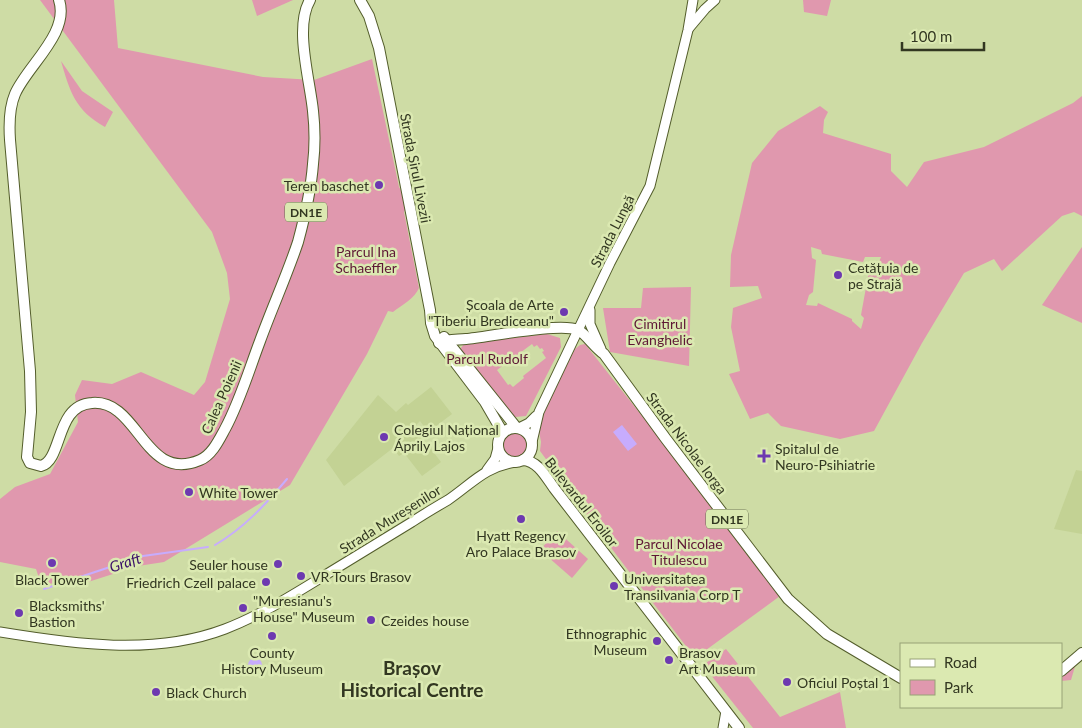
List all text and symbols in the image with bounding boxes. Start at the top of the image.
scale bar [902,20,984,52]
text: 100 m [910,27,952,45]
street label: Strada Șirul Livezii [397,112,435,224]
place label: Teren baschet [284,177,369,194]
marker: Teren baschet [373,179,385,191]
street label: Strada Lungă [586,192,638,270]
road number: DN1E [285,202,327,222]
park label: Parcul Ina Schaeffler [335,243,397,276]
place label: Cetățuia de pe Strajă [848,259,918,292]
marker: Cetățuia de pe Strajă [832,269,844,281]
place label: Școala de Arte "Tiberiu Brediceanu" [428,296,554,329]
marker: Școala de Arte "Tiberiu Brediceanu" [558,306,570,318]
park label: Cimitirul Evanghelic [627,315,693,348]
park label: Parcul Rudolf [446,350,528,367]
street label: Calea Poienii [197,358,245,436]
street label: Strada Nicolae Iorga [643,389,731,497]
place label: Colegiul Național Áprily Lajos [394,421,499,454]
marker: Colegiul Național Áprily Lajos [378,431,390,443]
place label: Spitalul de Neuro-Psihiatrie [775,440,875,473]
marker: Spitalul de Neuro-Psihiatrie [757,449,771,463]
street label: Bulevardul Eroilor [542,454,622,550]
street label: Strada Mureșenilor [336,481,444,557]
place label: White Tower [199,484,278,501]
marker: White Tower [183,486,195,498]
road number: DN1E [706,509,748,528]
marker: Hyatt Regency Aro Palace Brasov [515,513,527,525]
place label: Hyatt Regency Aro Palace Brasov [466,527,577,560]
park label: Parcul Nicolae Titulescu [635,535,723,568]
water label: Graft [107,548,143,576]
place label: Seuler house [189,556,268,573]
marker: Black Tower [46,557,58,569]
marker: Seuler house [272,558,284,570]
place label: VR Tours Brasov [311,568,412,585]
marker: VR Tours Brasov [295,570,307,582]
place label: Universitatea Transilvania Corp T [624,570,741,603]
place label: Black Tower [15,571,89,588]
place label: Friedrich Czell palace [126,574,256,591]
marker: Friedrich Czell palace [260,576,272,588]
marker: Universitatea Transilvania Corp T [608,580,620,592]
place label: "Muresianu's House" Museum [253,592,355,625]
place label: Blacksmiths' Bastion [29,597,105,630]
marker: "Muresianu's House" Museum [237,602,249,614]
marker: Blacksmiths' Bastion [13,607,25,619]
place label: Czeides house [381,612,469,629]
marker: Czeides house [365,614,377,626]
place label: Ethnographic Museum [566,625,647,658]
marker: County History Museum [266,630,278,642]
marker: Ethnographic Museum [651,635,663,647]
legend [900,643,1062,708]
place label: County History Museum [221,644,323,677]
place label: Brasov Art Museum [679,644,756,677]
text: Road [944,653,977,671]
marker: Brasov Art Museum [663,654,675,666]
district label: Brașov Historical Centre [341,656,483,701]
place label: Oficiul Poștal 1 [797,674,890,691]
marker: Oficiul Poștal 1 [781,676,793,688]
text: Park [944,678,974,696]
place label: Black Church [166,684,247,701]
marker: Black Church [150,686,162,698]

